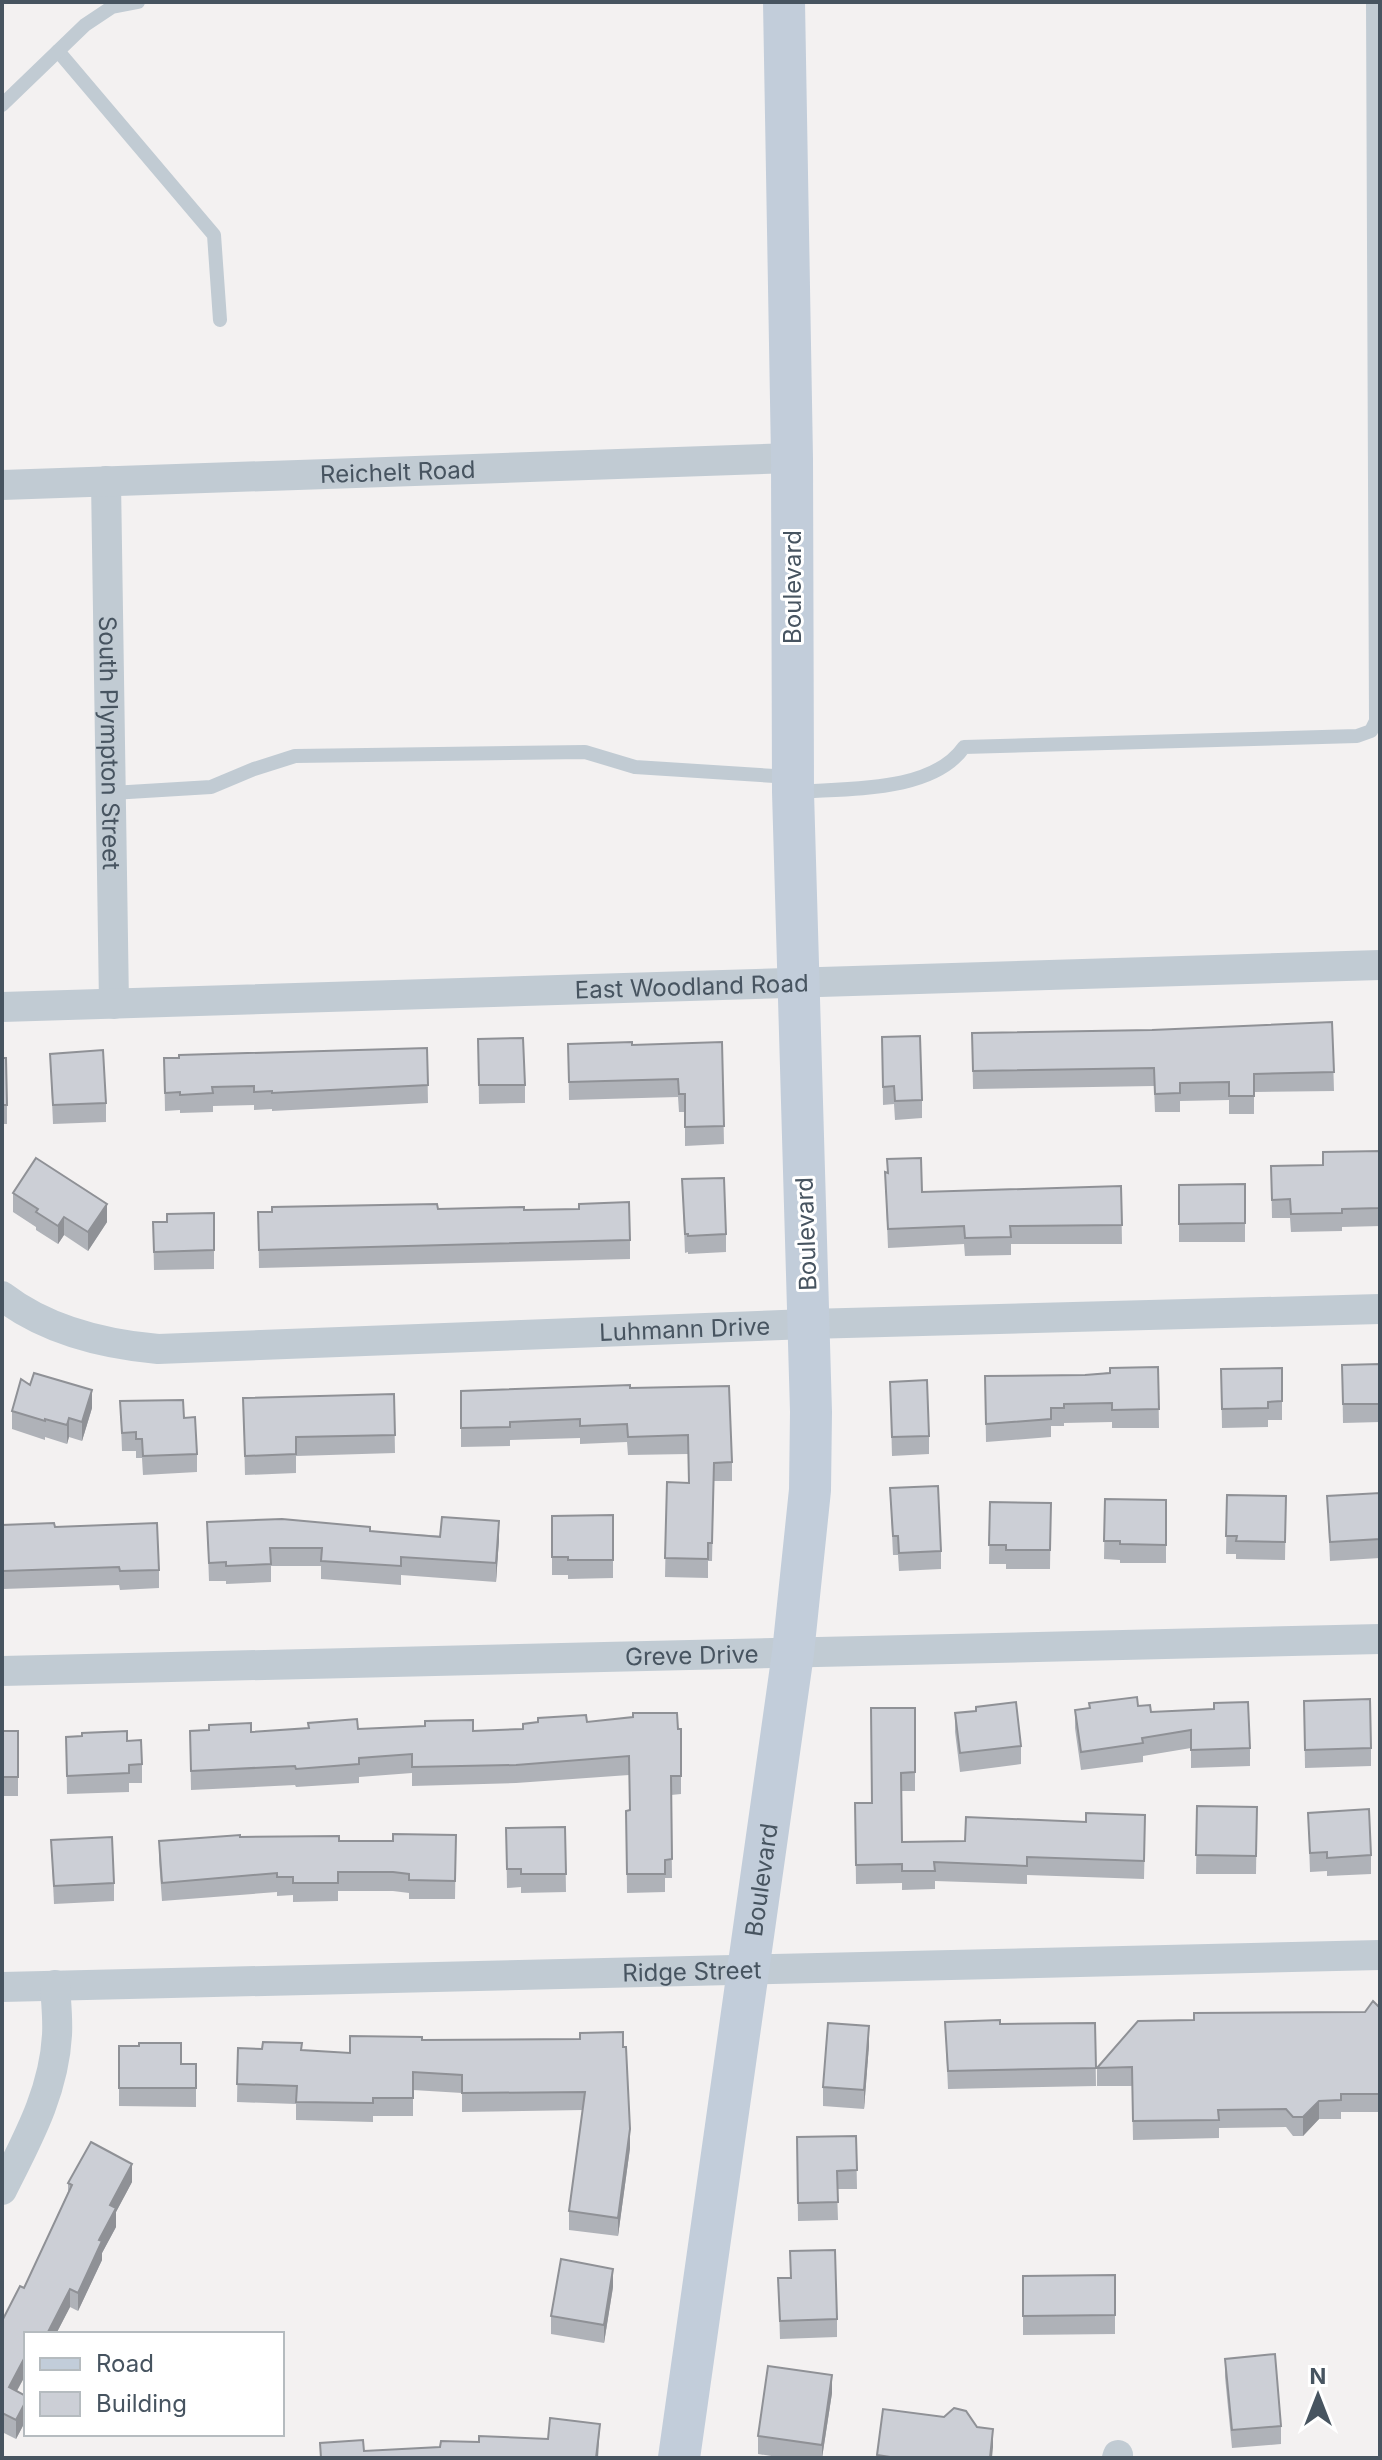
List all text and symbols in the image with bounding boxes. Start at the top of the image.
street label: Reichelt Road [320,454,476,489]
street label: Boulevard [778,530,807,644]
street label: South Plympton Street [94,616,126,870]
street label: East Woodland Road [574,968,809,1004]
street label: Boulevard [790,1177,822,1291]
street label: Luhmann Drive [599,1311,771,1347]
street label: Greve Drive [625,1639,759,1671]
street label: Boulevard [739,1821,783,1938]
street label: Ridge Street [622,1955,762,1987]
legend [24,2332,284,2436]
text: Road [96,2349,154,2378]
north arrow [1278,2356,1358,2436]
text: N [1310,2363,1326,2389]
text: Building [96,2389,187,2418]

